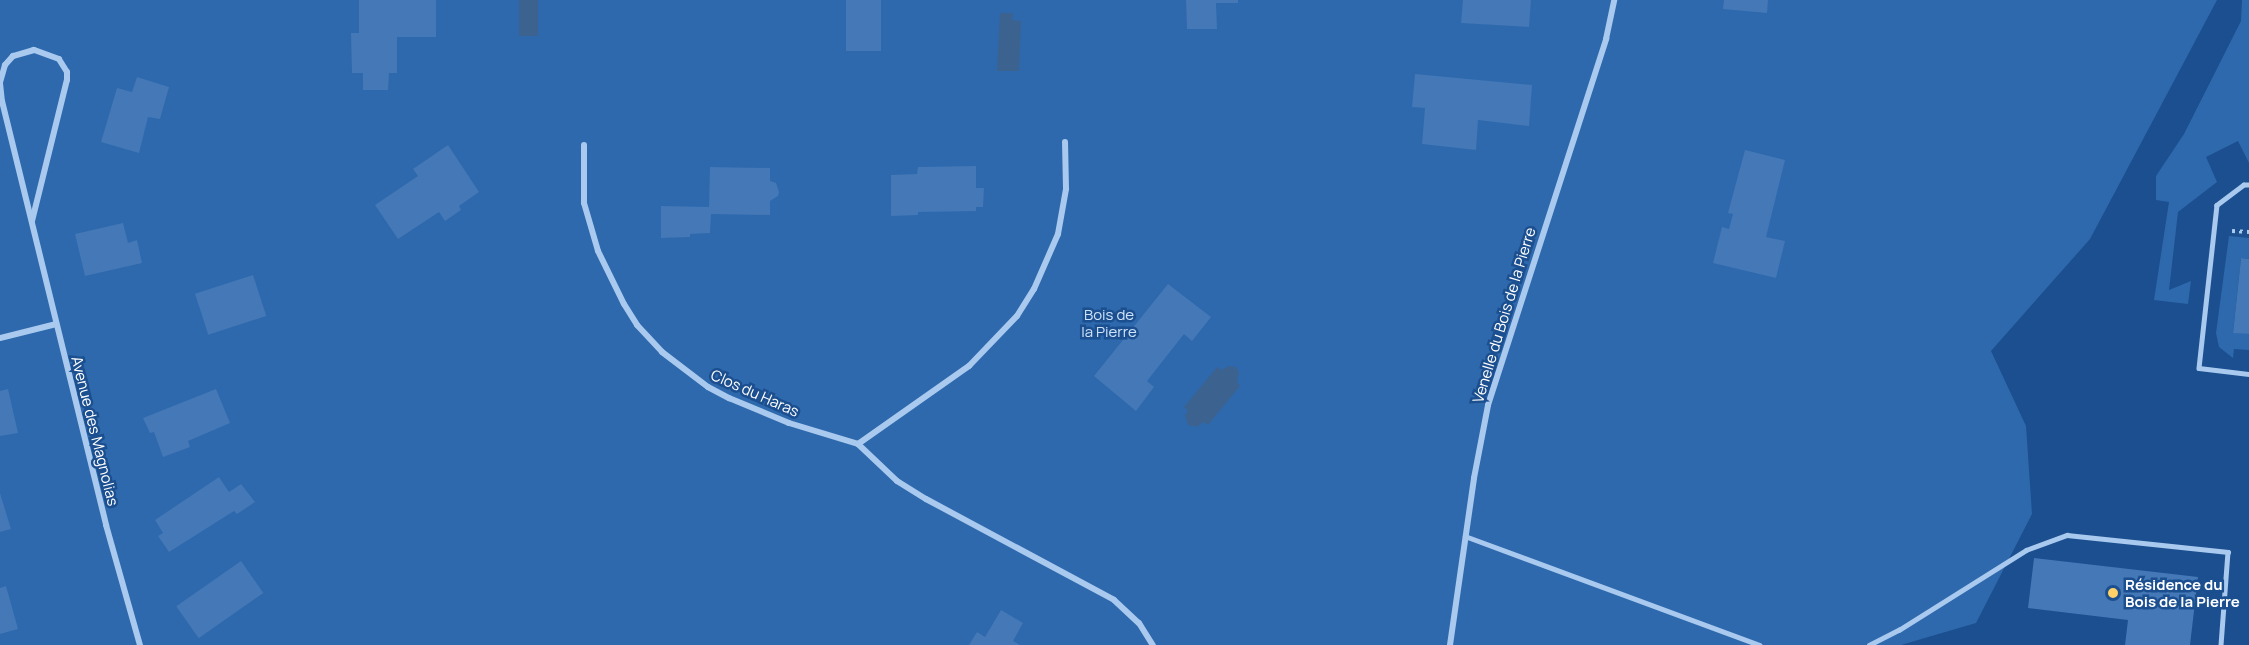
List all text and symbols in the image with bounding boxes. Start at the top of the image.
street label: Venelle du Bois de la Pierre [1469,225,1539,405]
park label: Bois de la Pierre [1081,305,1137,340]
street label: Avenue des Magnolias [68,354,122,508]
street label: Clos du Haras [708,366,802,420]
place label: Résidence du Bois de la Pierre [2125,575,2240,610]
marker: Résidence du Bois de la Pierre [2106,586,2120,600]

